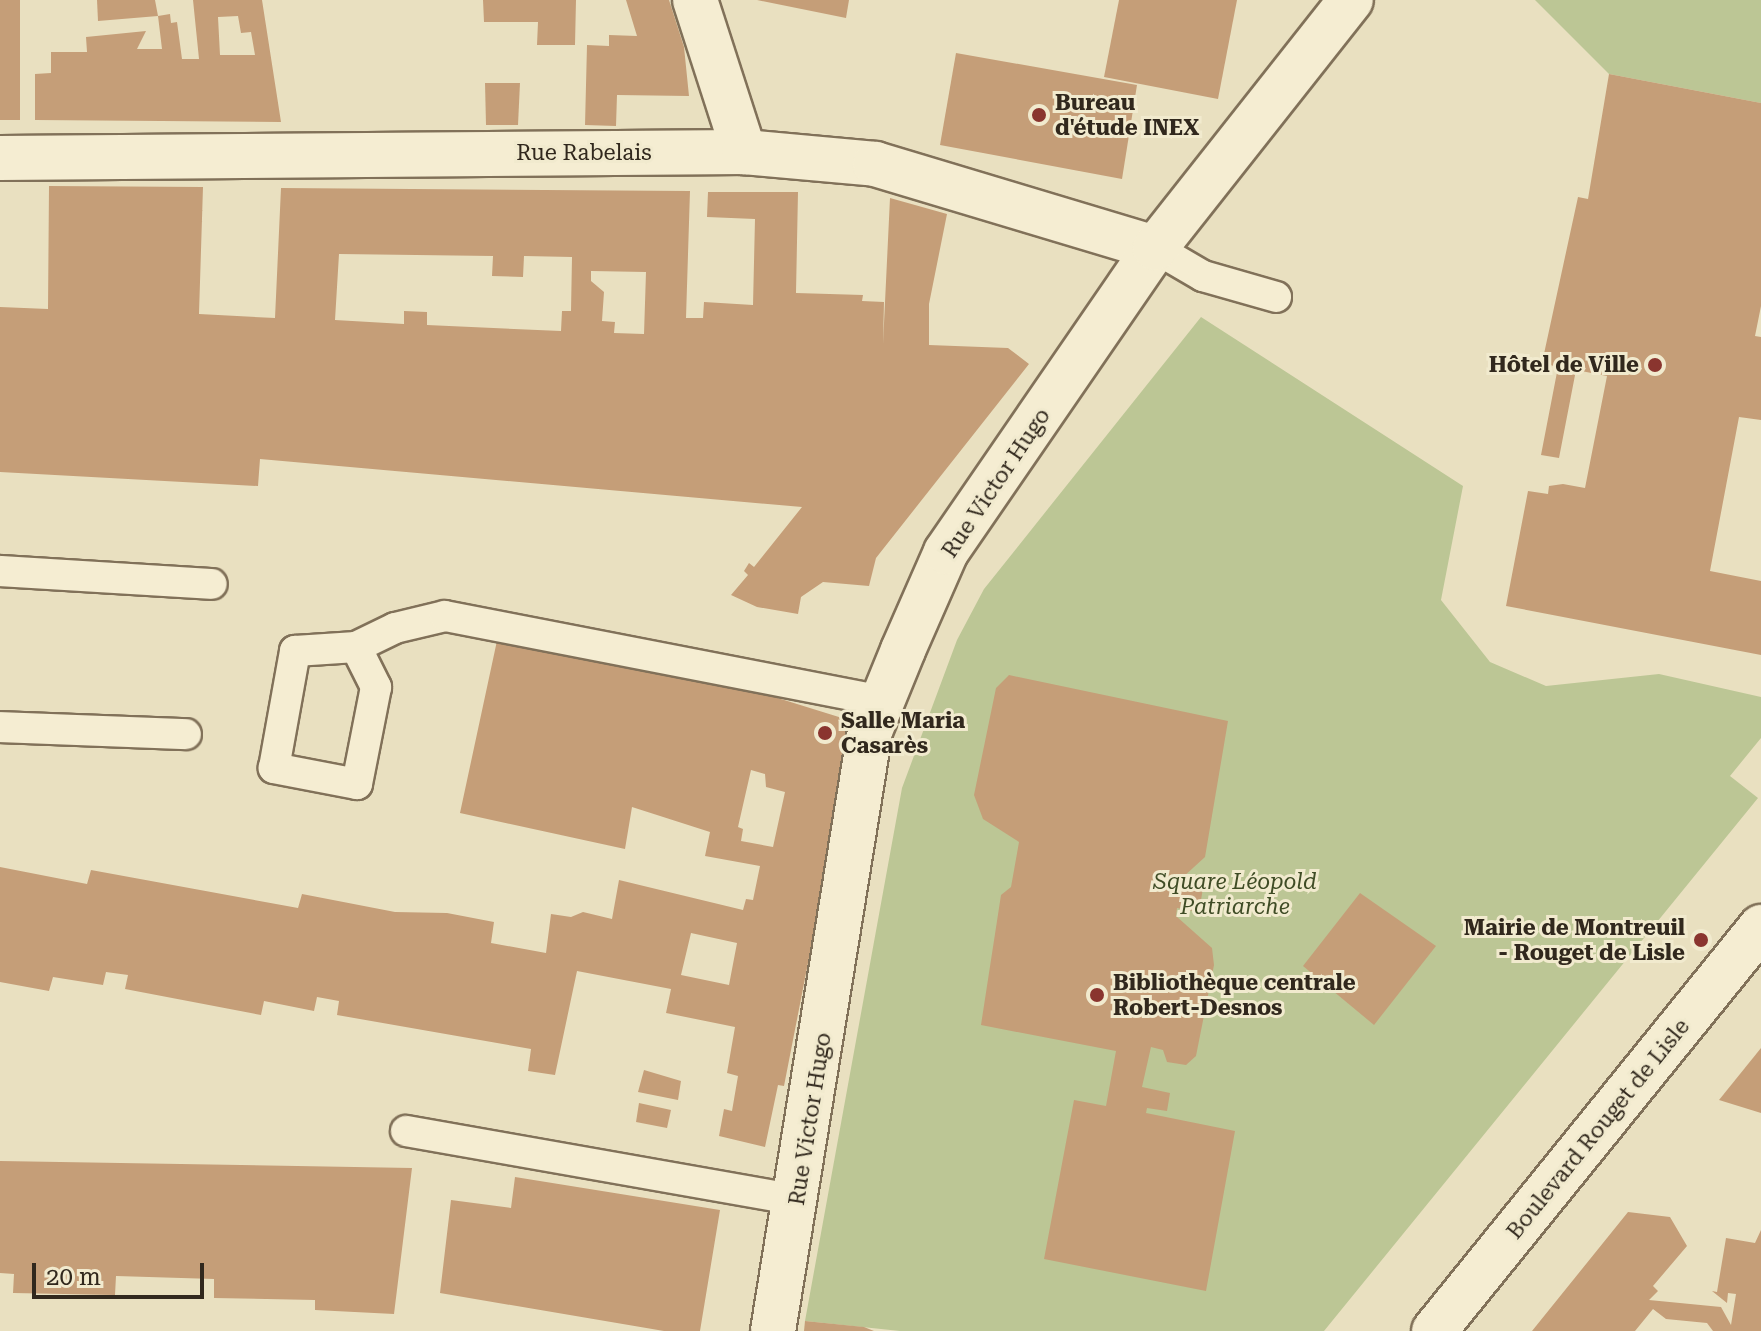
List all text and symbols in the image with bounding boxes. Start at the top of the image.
place label: Bureau d'étude INEX [1055,89,1199,140]
marker: Bureau d'étude INEX [1030,106,1048,124]
street label: Rue Rabelais [516,140,652,166]
place label: Hôtel de Ville [1489,352,1639,378]
marker: Hôtel de Ville [1646,356,1664,374]
street label: Rue Victor Hugo [936,403,1056,563]
place label: Salle Maria Casarès [841,707,965,758]
marker: Salle Maria Casarès [816,724,834,742]
park label: Square Léopold Patriarche [1153,868,1317,920]
place label: Mairie de Montreuil - Rouget de Lisle [1464,914,1685,966]
marker: Mairie de Montreuil - Rouget de Lisle [1692,931,1710,949]
place label: Bibliothèque centrale Robert-Desnos [1113,969,1356,1020]
marker: Bibliothèque centrale Robert-Desnos [1088,986,1106,1004]
street label: Boulevard Rouget de Lisle [1501,1014,1695,1244]
street label: Rue Victor Hugo [783,1031,837,1207]
scale bar [36,1247,208,1297]
text: 20 m [46,1263,101,1291]

